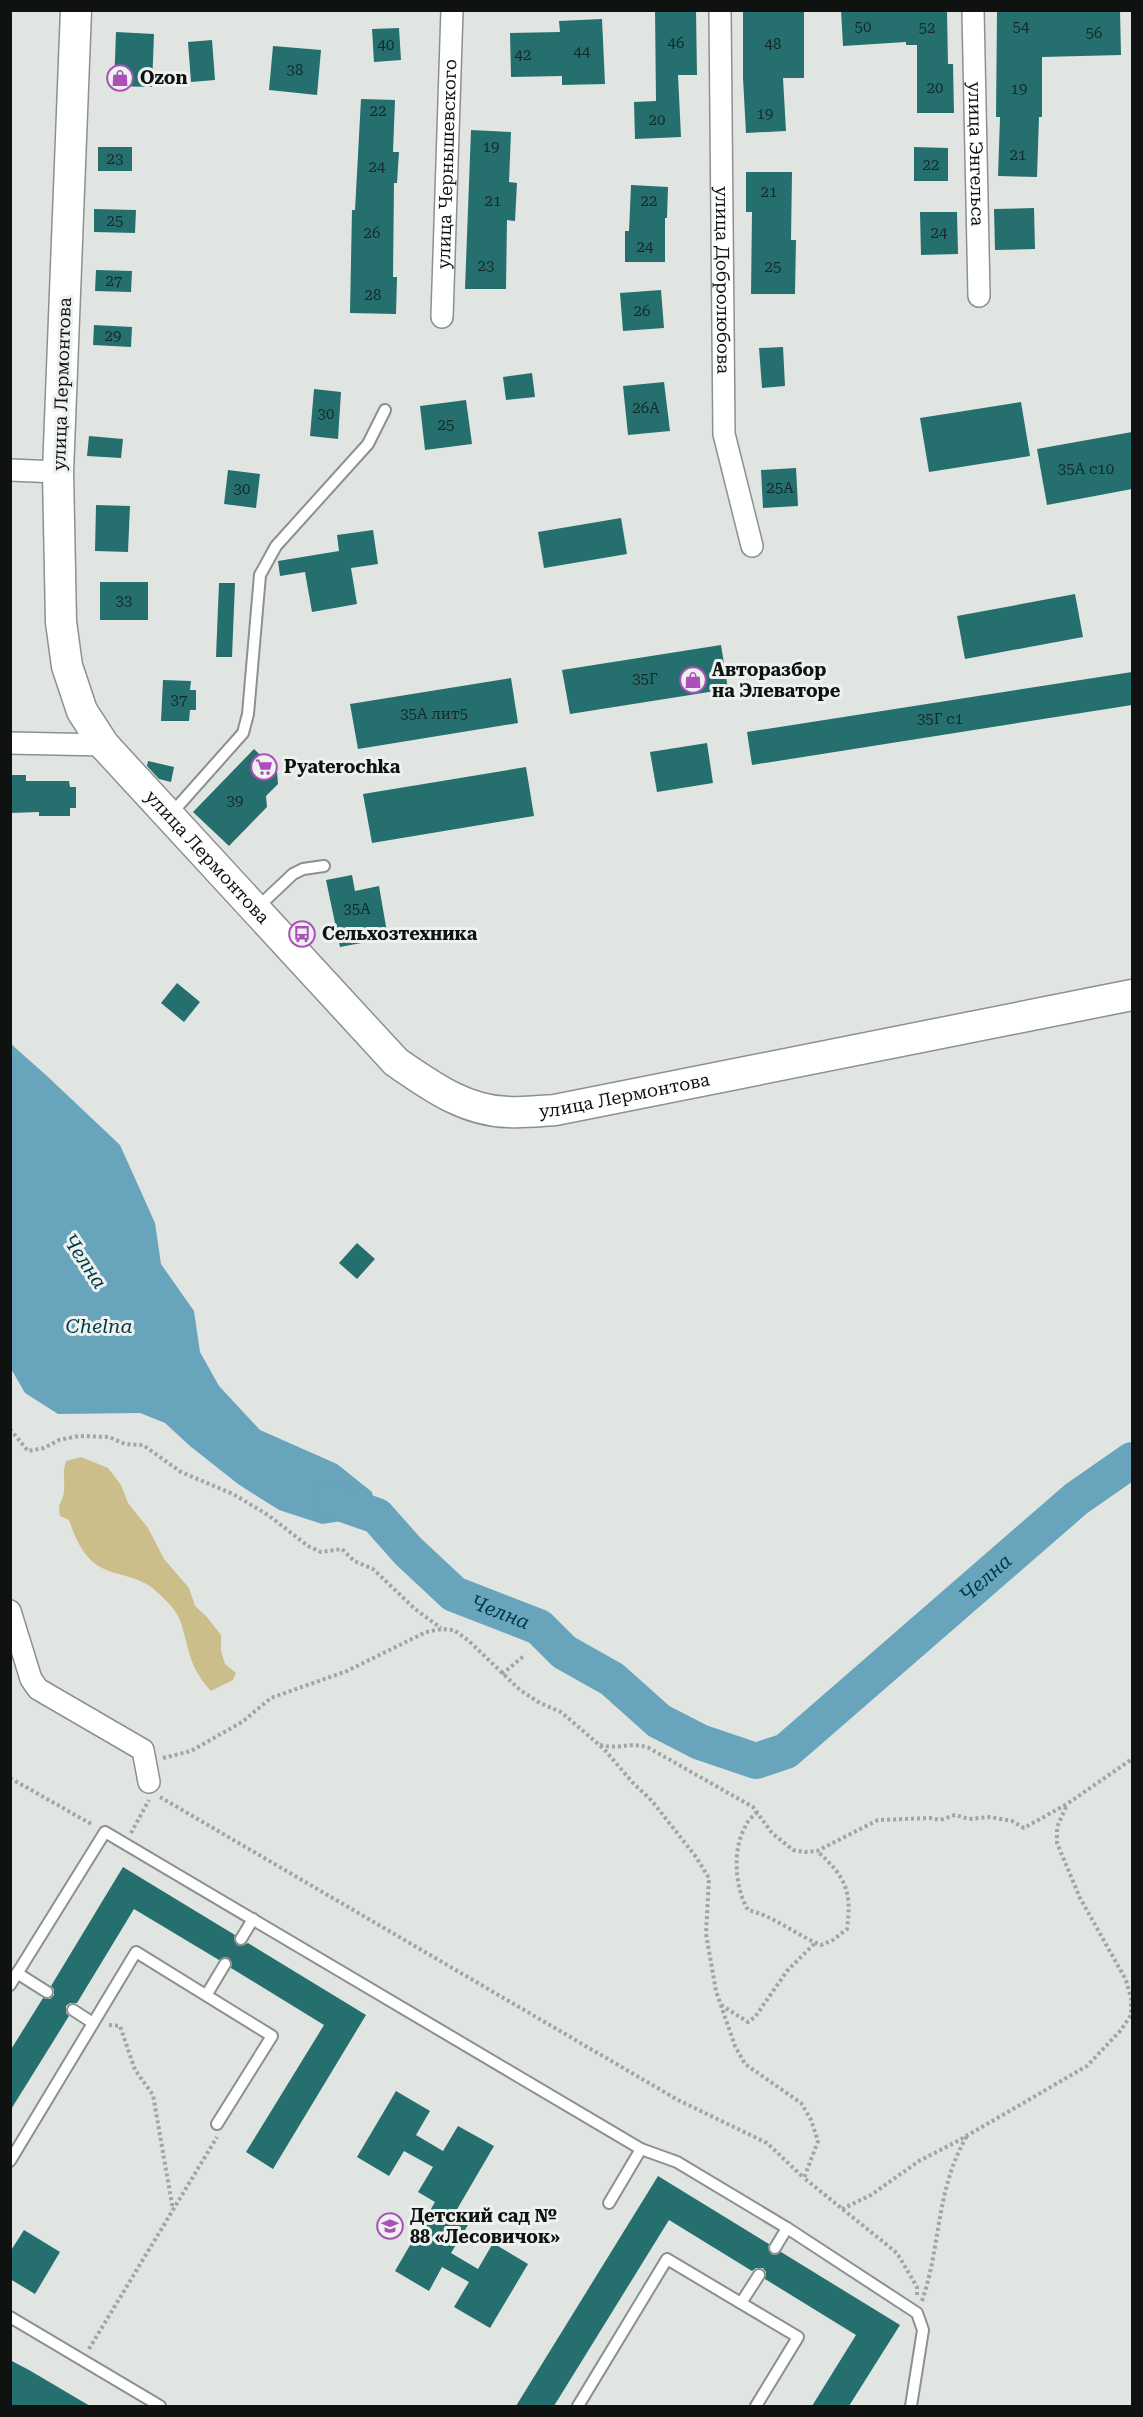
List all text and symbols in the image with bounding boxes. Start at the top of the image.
house number: 50 [855,18,871,36]
house number: 54 [1013,18,1030,36]
house number: 52 [919,19,935,37]
house number: 56 [1086,24,1102,42]
house number: 46 [668,34,684,52]
house number: 48 [765,35,781,53]
house number: 40 [378,36,394,54]
house number: 44 [574,43,591,61]
house number: 42 [515,46,531,64]
street label: улица Чернышевского [433,59,460,269]
house number: 38 [287,61,303,79]
shop icon: Ozon [105,63,135,93]
place label: Ozon [140,67,188,88]
house number: 20 [927,79,943,97]
house number: 19 [1011,80,1027,98]
street label: улица Энгельса [965,81,989,227]
house number: 22 [370,102,386,120]
house number: 19 [757,105,773,123]
house number: 20 [649,111,665,129]
house number: 19 [483,138,499,156]
house number: 21 [1010,146,1026,164]
house number: 23 [107,150,123,168]
house number: 22 [923,156,939,174]
house number: 24 [369,158,386,176]
house number: 21 [761,183,777,201]
street label: улица Добролюбова [712,186,734,374]
house number: 21 [485,192,501,210]
house number: 22 [641,192,657,210]
house number: 25 [107,212,123,230]
house number: 26 [364,224,380,242]
house number: 24 [931,224,948,242]
house number: 24 [637,238,654,256]
house number: 23 [478,257,494,275]
house number: 25 [765,258,781,276]
house number: 27 [106,272,122,290]
house number: 28 [365,286,381,304]
street label: улица Лермонтова [48,297,75,471]
house number: 26 [634,302,650,320]
house number: 29 [105,327,121,345]
house number: 26А [632,399,660,417]
house number: 30 [318,405,334,423]
house number: 25 [438,416,454,434]
house number: 35А с10 [1058,460,1114,478]
house number: 25А [766,479,794,497]
house number: 30 [234,480,250,498]
house number: 33 [116,592,132,610]
place label: Авторазбор на Элеваторе [712,659,841,701]
shop icon: Авторазбор на Элеваторе [678,665,708,695]
house number: 35Г [632,670,658,688]
house number: 37 [171,691,187,709]
house number: 35А лит5 [400,705,468,723]
house number: 35Г с1 [917,710,963,728]
supermarket icon: Pyaterochka [249,752,279,782]
place label: Pyaterochka [284,756,401,777]
street label: улица Лермонтова [141,786,274,928]
house number: 39 [227,792,243,810]
house number: 35А [343,900,371,918]
bus stop icon: Сельхозтехника [287,919,317,949]
place label: Сельхозтехника [322,923,478,944]
street label: улица Лермонтова [538,1068,712,1121]
water label: Челна [58,1229,112,1293]
water label: Chelna [66,1314,132,1338]
water label: Челна [954,1549,1016,1607]
water label: Челна [467,1590,533,1634]
place label: Детский сад № 88 «Лесовичок» [410,2205,560,2247]
school or university icon: Детский сад № 88 «Лесовичок» [375,2211,405,2241]

